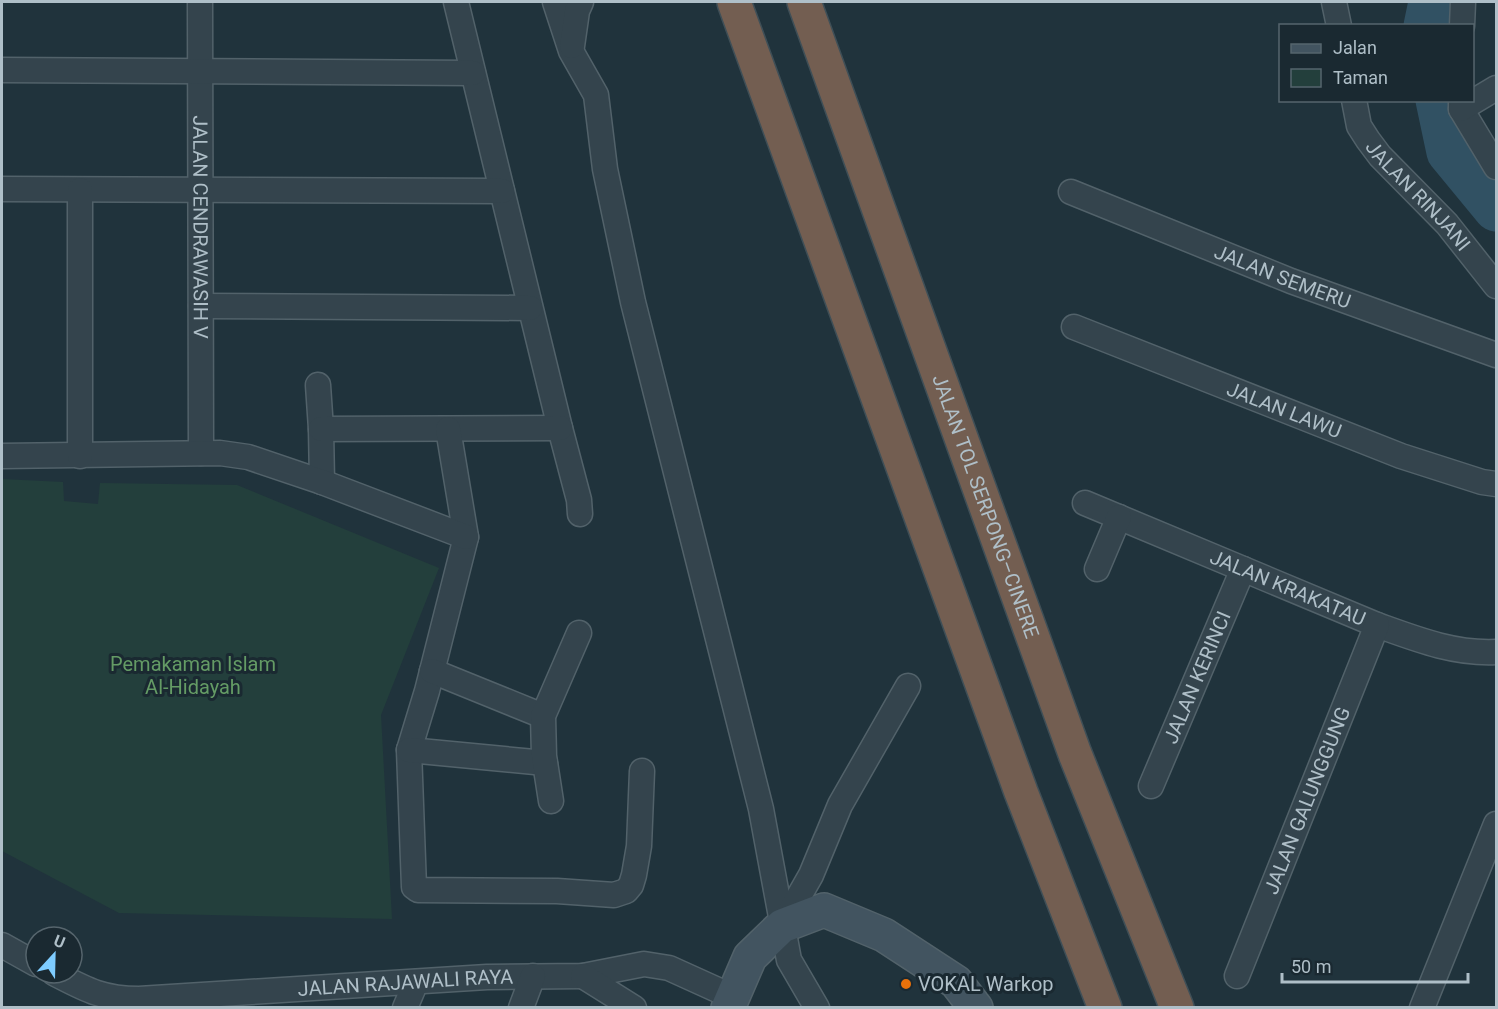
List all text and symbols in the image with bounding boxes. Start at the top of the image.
legend [1279,24,1474,102]
text: Jalan [1333,37,1377,58]
text: Taman [1333,67,1388,88]
street label: JALAN CENDRAWASIH V [188,115,213,339]
street label: JALAN RINJANI [1360,136,1476,256]
street label: JALAN SEMERU [1211,239,1354,314]
street label: JALAN TOL SERPONG–CINERE [927,371,1044,641]
street label: JALAN LAWU [1223,377,1345,443]
street label: JALAN KRAKATAU [1207,545,1369,631]
street label: JALAN KERINCI [1158,607,1236,747]
park label: Pemakaman Islam Al-Hidayah [110,652,276,699]
street label: JALAN GALUNGGUNG [1259,703,1355,898]
north arrow [24,925,84,985]
text: U [51,931,68,952]
scale bar [1282,946,1468,984]
text: 50 m [1291,956,1331,977]
street label: JALAN RAJAWALI RAYA [297,965,513,1001]
place label: VOKAL Warkop [918,972,1054,996]
marker: VOKAL Warkop [899,977,913,991]

